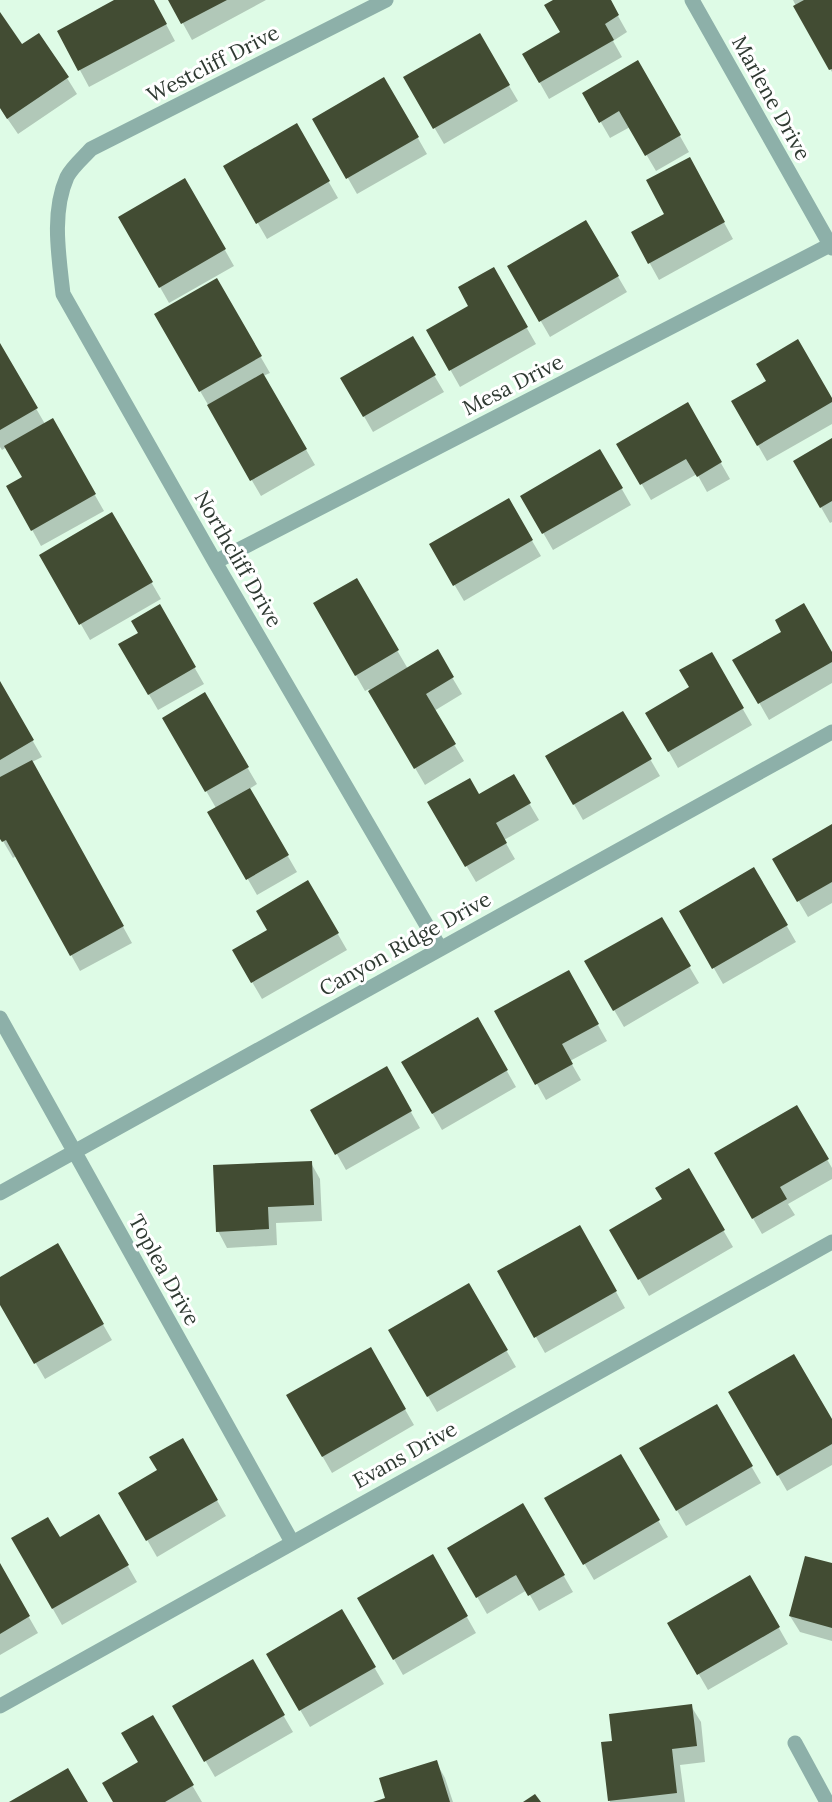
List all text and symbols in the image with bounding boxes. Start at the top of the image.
street label: Westcliff Drive [142,19,283,108]
street label: Marlene Drive [726,31,817,165]
street label: Mesa Drive [458,348,568,421]
street label: Northcliff Drive [188,486,288,632]
street label: Canyon Ridge Drive [314,885,495,1002]
street label: Toplea Drive [123,1209,206,1330]
street label: Evans Drive [348,1415,461,1494]

